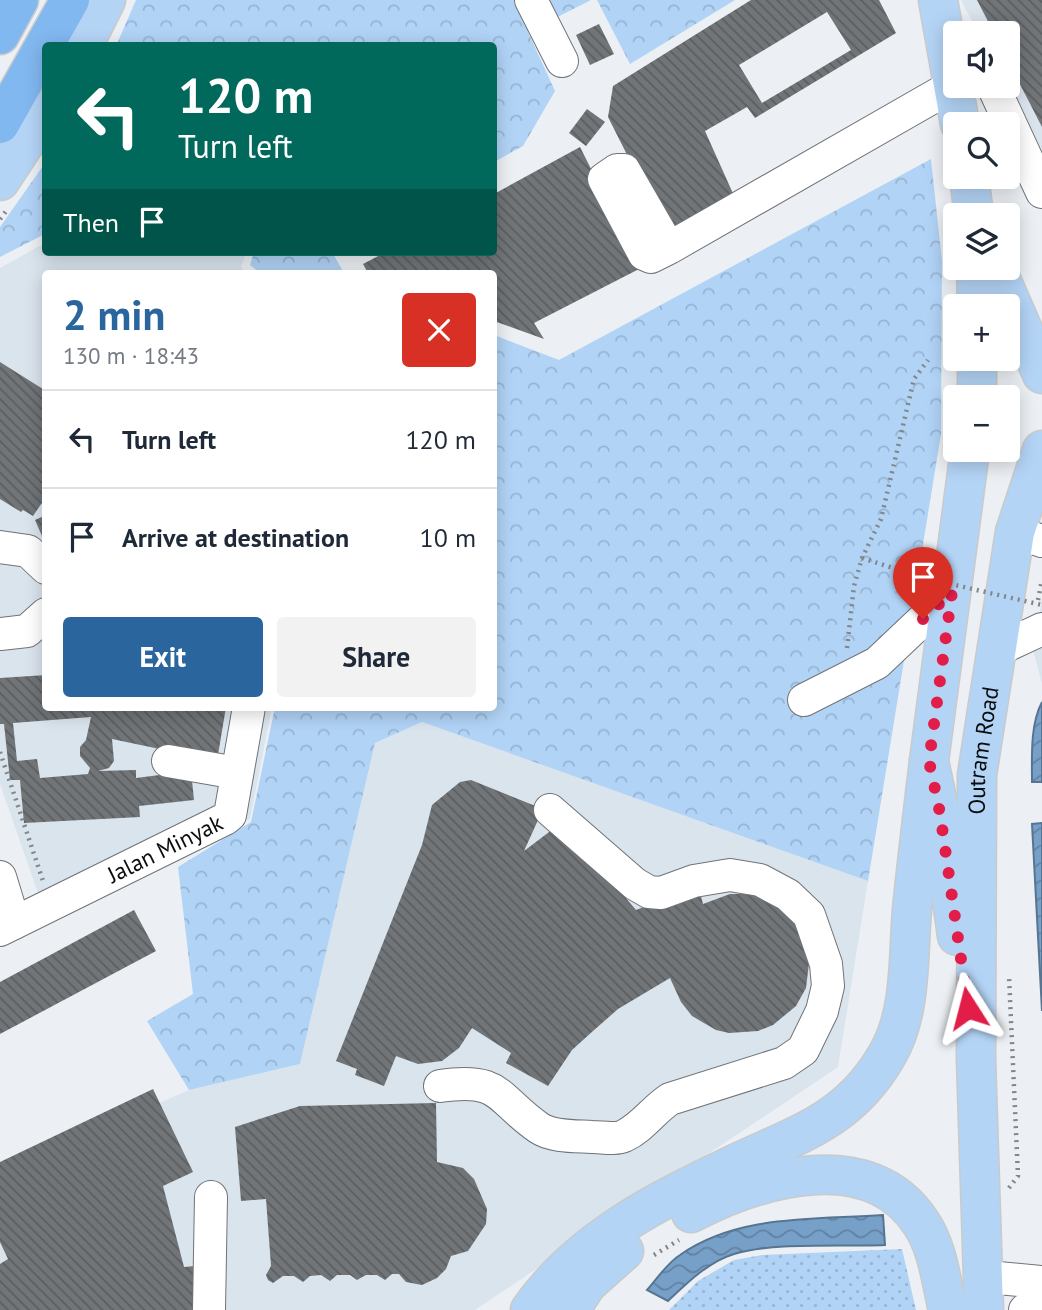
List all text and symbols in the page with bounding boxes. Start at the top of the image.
map controls [943,21,1020,462]
button: sound [943,21,1020,98]
text: 120 m [178,63,313,127]
icon: left [63,70,154,161]
button: search [943,112,1020,189]
text: Turn left [178,125,293,167]
icon: arrive [133,203,171,241]
button: layers [943,203,1020,280]
text: Then [63,206,119,239]
text: 2 min [63,287,165,342]
button: close [402,293,476,367]
button: + [943,294,1020,371]
text: 130 m · 18:43 [63,341,199,370]
button: − [943,385,1020,462]
icon: left [63,420,101,458]
text: Turn left [122,423,216,456]
text: 120 m [405,423,476,456]
icon: arrive [63,518,101,556]
text: Arrive at destination [122,521,349,554]
text: 10 m [420,521,476,554]
pin [893,547,953,619]
icon: arrive [904,558,942,596]
button: Exit [63,617,263,697]
button: Share [277,617,476,697]
street label: Outram Road [962,685,1005,815]
street label: Jalan Minyak [101,807,227,889]
position arrow [931,971,1005,1045]

